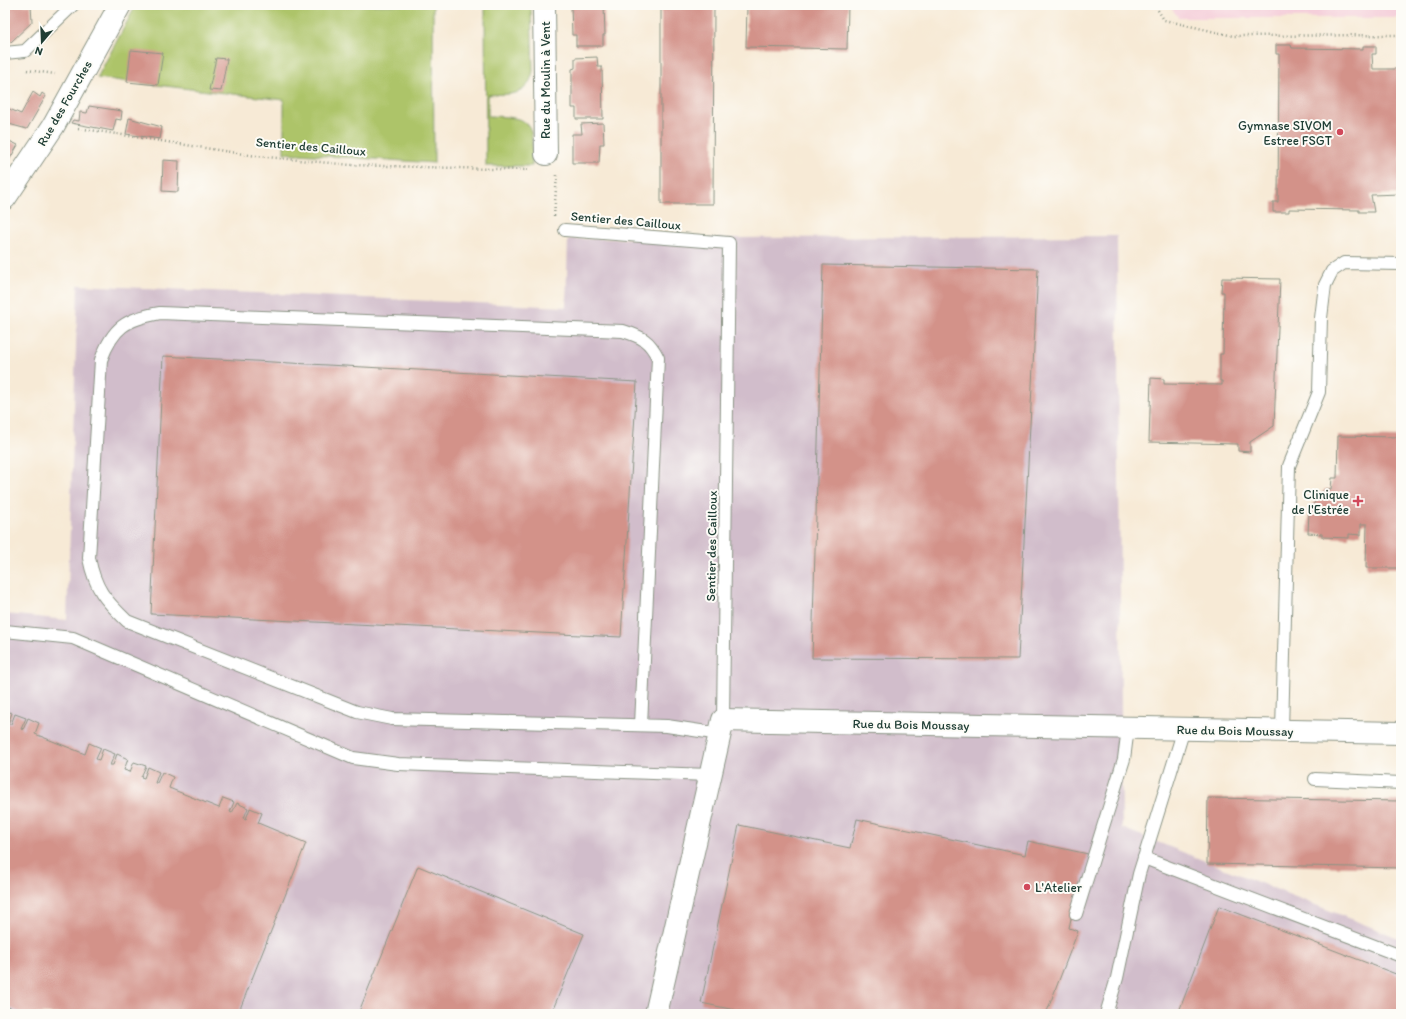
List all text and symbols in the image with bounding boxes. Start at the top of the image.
street label: Rue du Moulin à Vent [538,21,553,139]
north arrow [22,22,62,62]
text: N [33,44,45,58]
street label: Rue des Fourches [34,58,95,149]
place label: Gymnase SIVOM Estree FSGT [1238,118,1333,148]
marker: Gymnase SIVOM Estree FSGT [1335,127,1345,137]
street label: Sentier des Cailloux [255,134,367,159]
street label: Sentier des Cailloux [570,208,682,233]
place label: Clinique de l'Estrée [1291,487,1349,517]
street label: Sentier des Cailloux [703,491,720,601]
marker: Clinique de l'Estrée [1352,495,1364,507]
street label: Rue du Bois Moussay [852,716,970,733]
street label: Rue du Bois Moussay [1176,722,1294,739]
place label: L'Atelier [1035,880,1083,895]
marker: L'Atelier [1022,882,1032,892]

